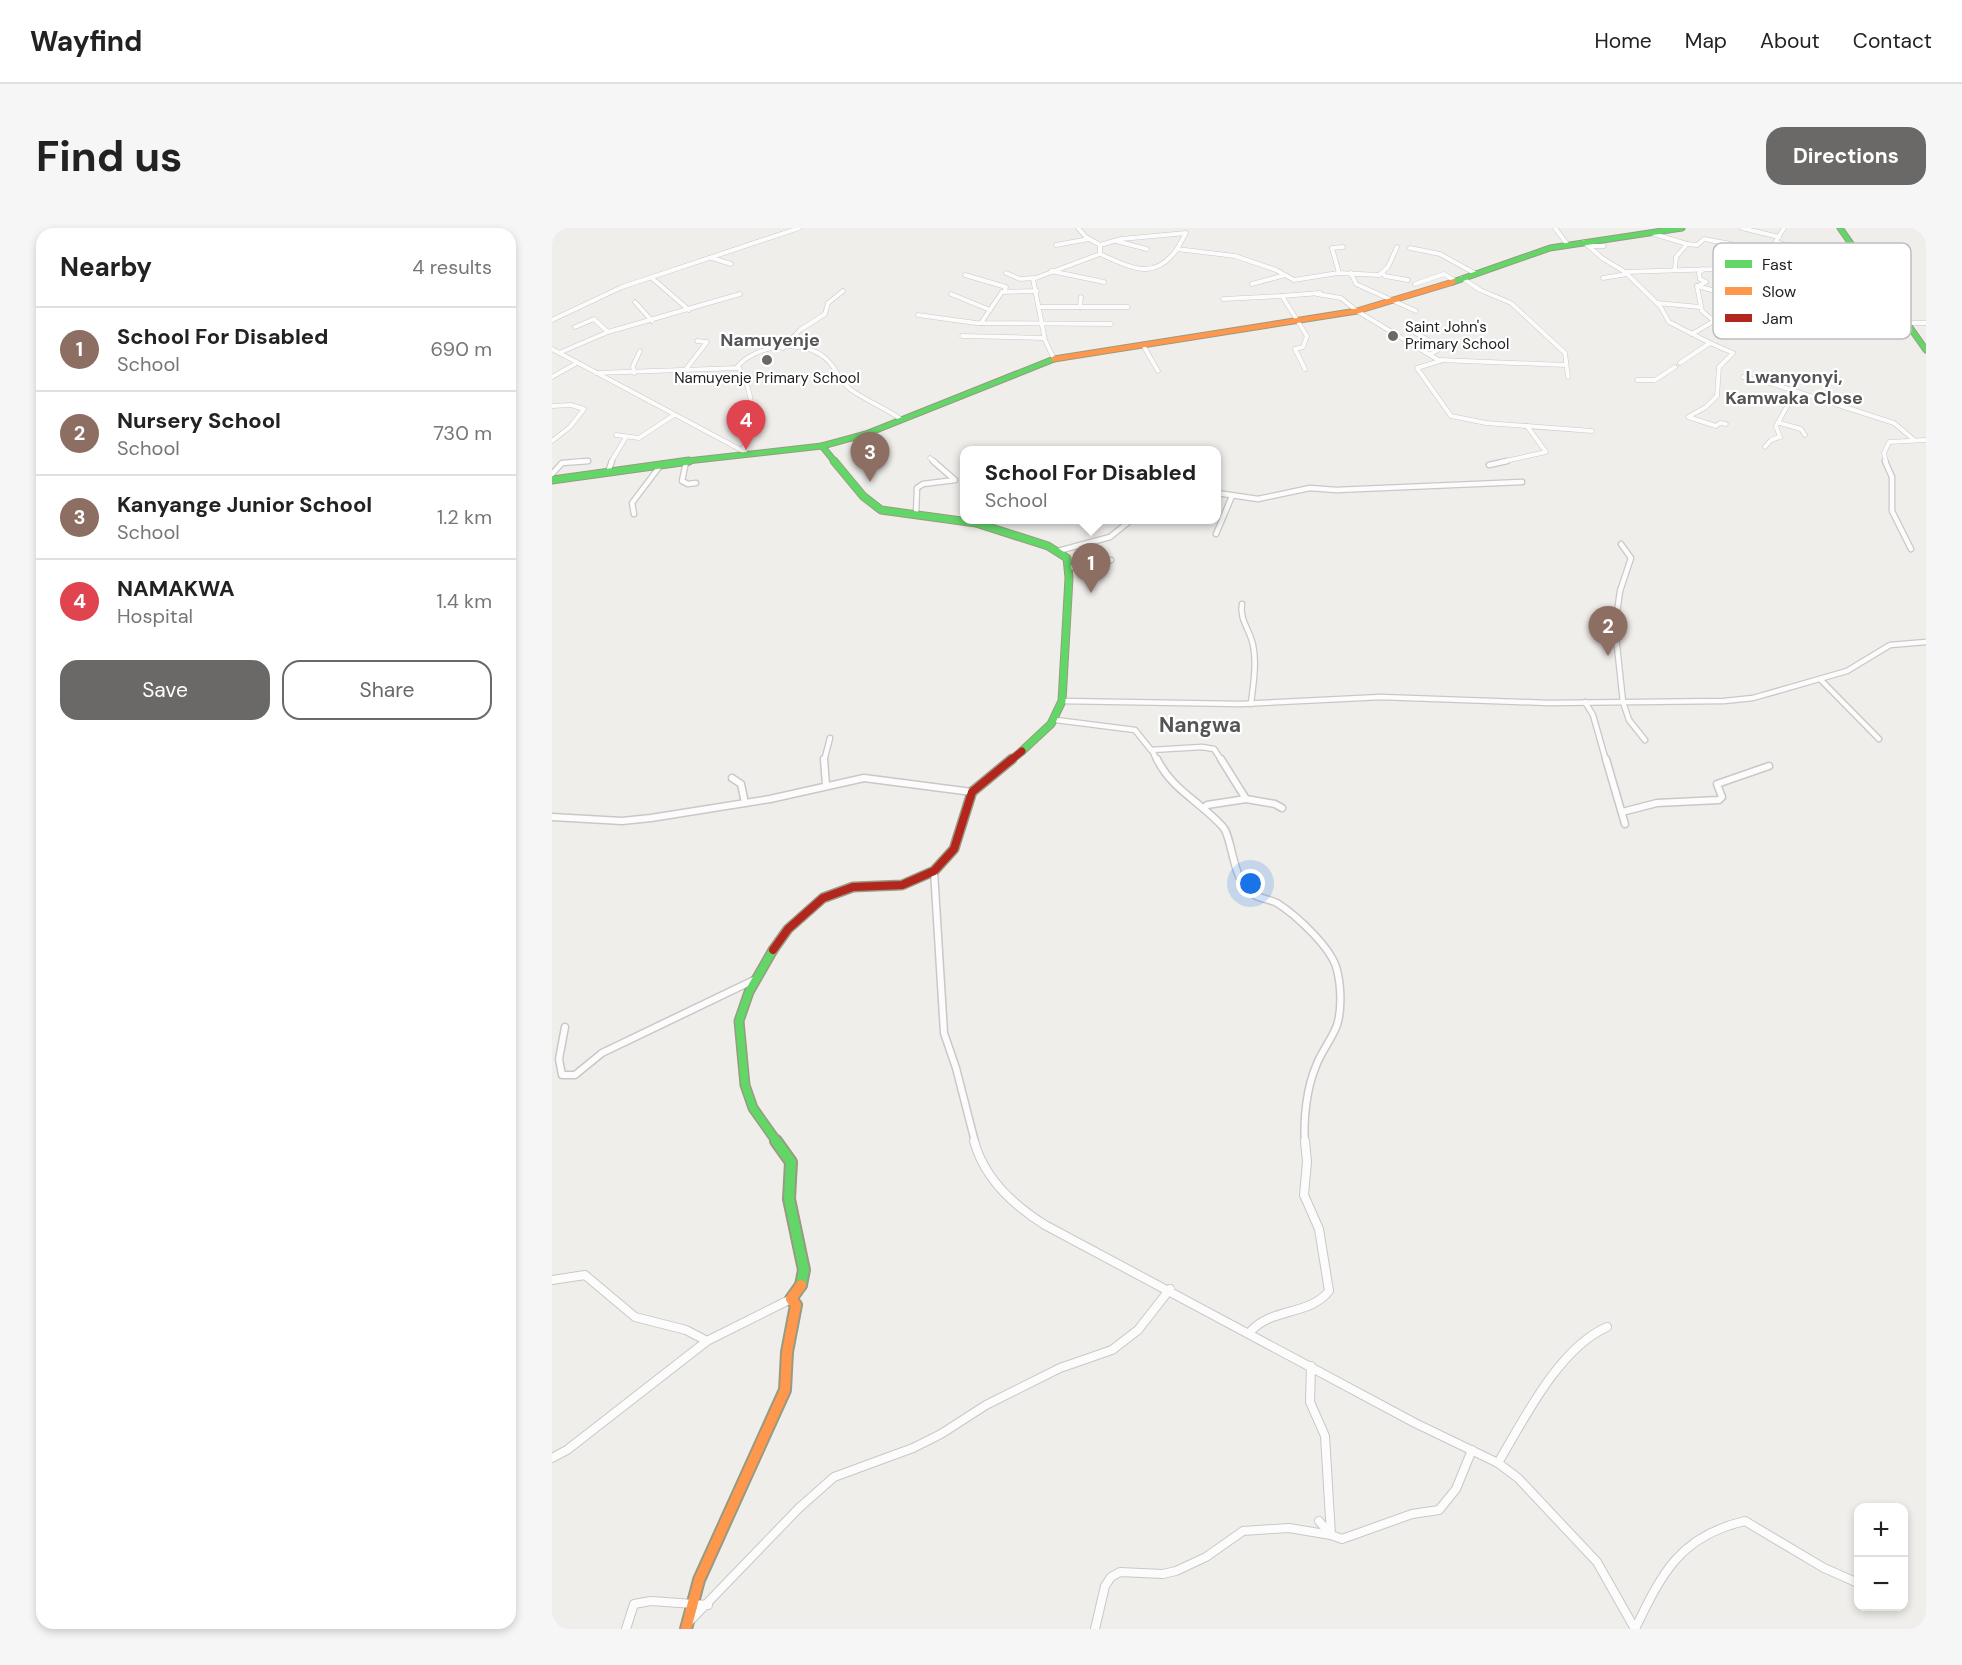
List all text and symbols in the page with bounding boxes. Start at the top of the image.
text: Wayfind [30,23,142,60]
text: Home [1594,27,1652,55]
text: Map [1685,27,1727,55]
text: About [1760,27,1820,55]
text: Contact [1853,27,1932,55]
button: Directions [1766,127,1926,185]
text: Find us [36,129,182,184]
legend [1713,243,1911,339]
text: Nearby [60,250,152,284]
text: 4 results [412,254,492,280]
text: Fast [1762,254,1793,275]
text: Slow [1762,281,1796,302]
text: Jam [1762,308,1793,329]
place label: Saint John's Primary School [1405,317,1509,354]
text: School For Disabled [117,322,328,351]
district label: Namuyenje [720,328,820,352]
marker: Saint John's Primary School [1386,329,1400,343]
text: 1 [76,336,83,362]
text: 690 m [430,336,492,362]
text: School [117,351,180,377]
marker: Namuyenje Primary School [760,353,774,367]
district label: Lwanyonyi, Kamwaka Close [1725,365,1863,410]
place label: Namuyenje Primary School [674,368,860,388]
pin: 4 [726,400,766,450]
text: Nursery School [117,406,281,435]
text: 2 [74,420,85,446]
text: 730 m [433,420,492,446]
pin: 3 [850,432,890,482]
text: School [117,435,180,461]
popup [960,446,1221,524]
text: School For Disabled [985,458,1196,487]
text: School [985,487,1047,513]
text: Kanyange Junior School [117,490,372,519]
text: 3 [73,504,86,530]
text: 1.2 km [437,504,492,530]
text: School [117,519,180,545]
pin: 1 [1072,544,1110,593]
text: NAMAKWA [117,574,235,603]
text: 4 [73,588,86,614]
text: 1.4 km [436,588,492,614]
text: Hospital [117,603,193,629]
pin: 2 [1588,606,1628,656]
button: Save [60,660,270,720]
button: Share [282,660,492,720]
district label: Nangwa [1159,711,1241,739]
your location [1236,869,1265,898]
map controls [1854,1503,1908,1611]
button: + [1854,1503,1908,1557]
button: − [1854,1557,1908,1611]

